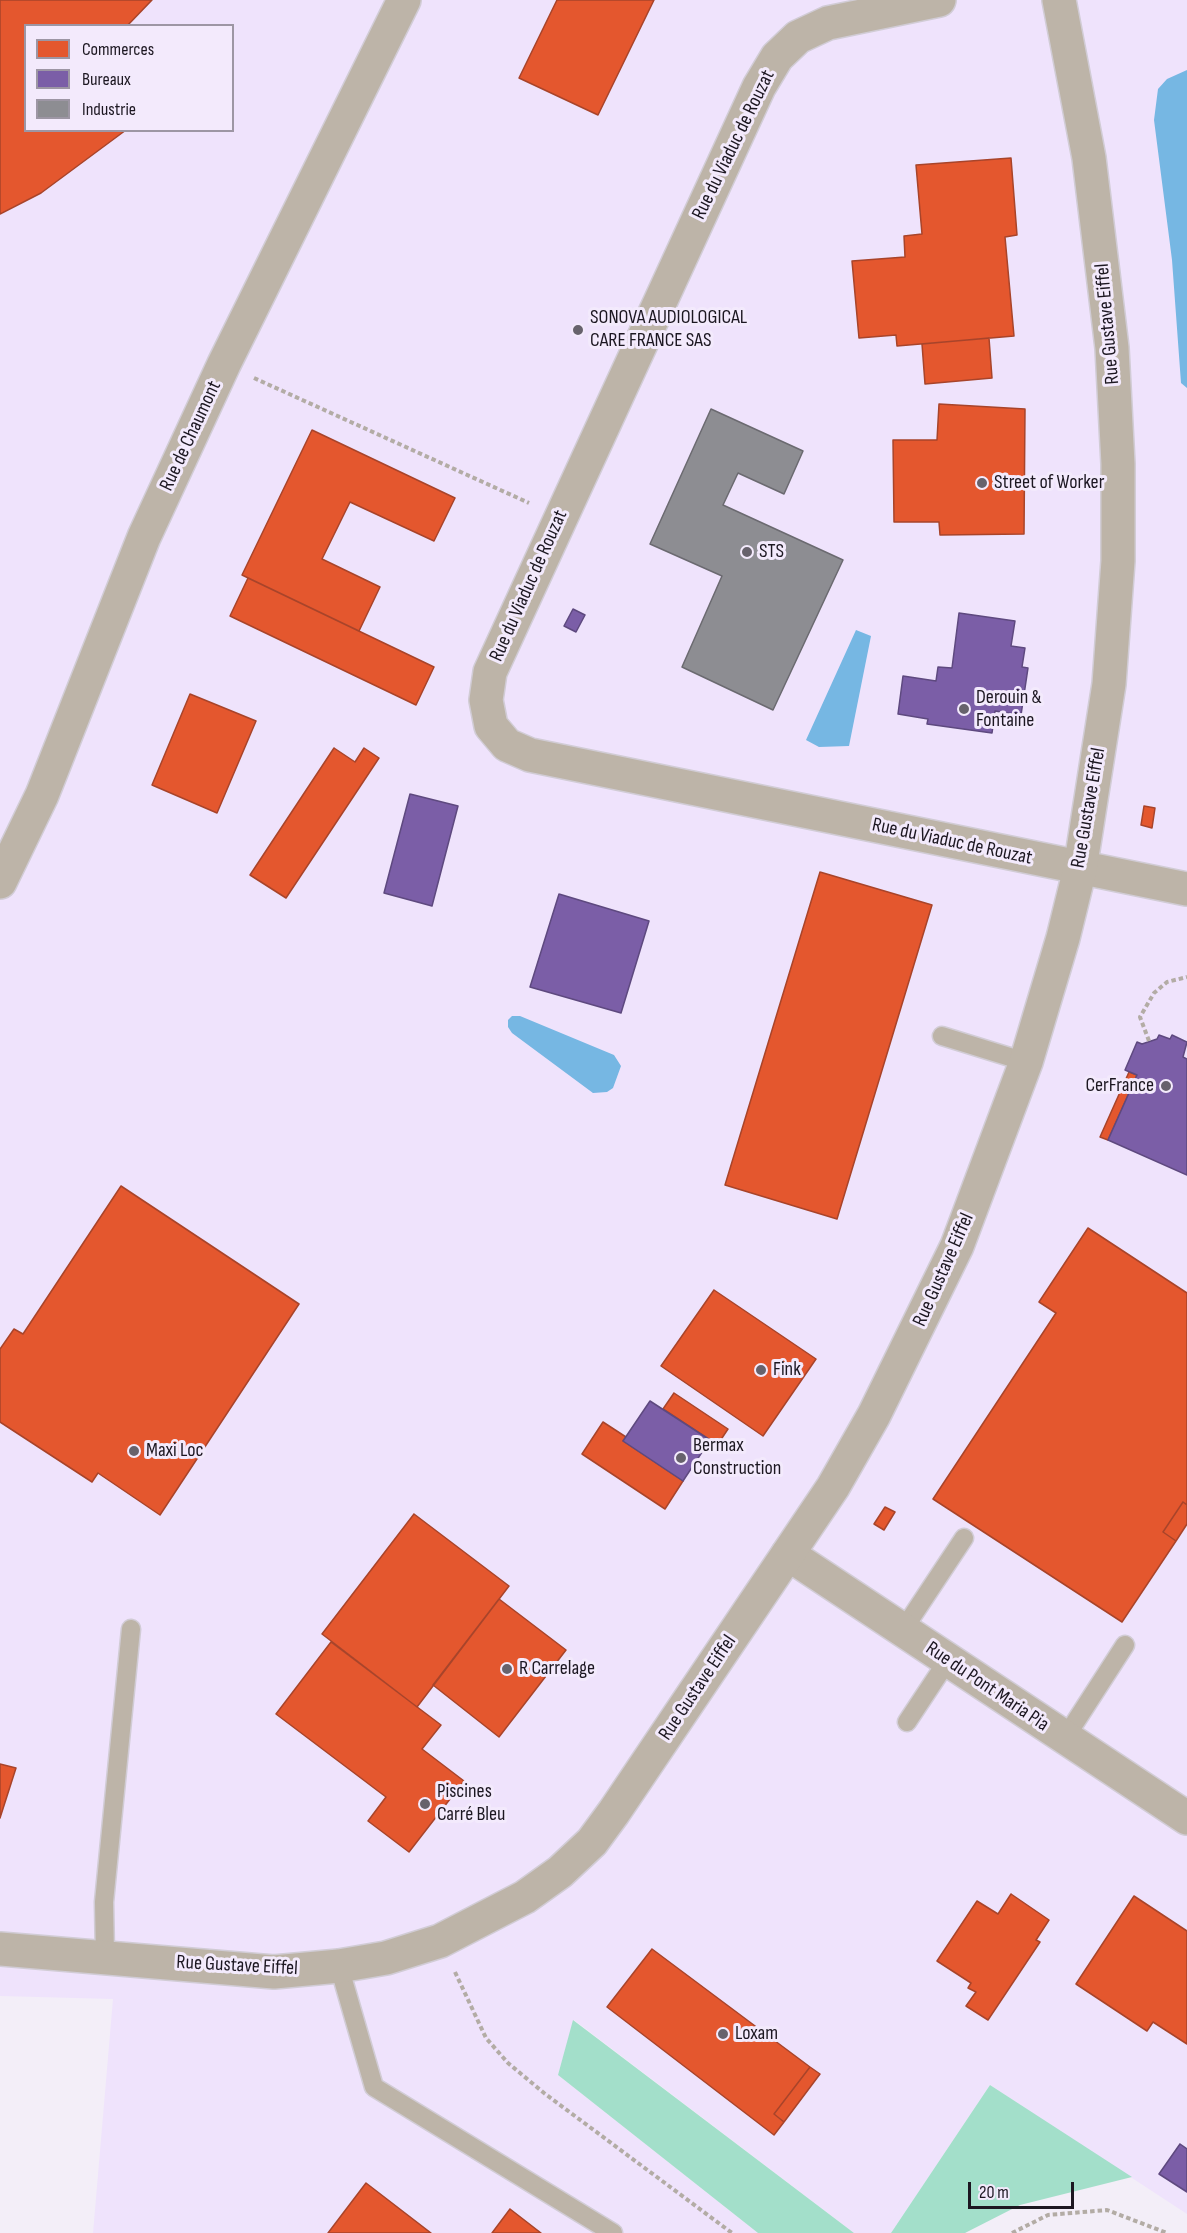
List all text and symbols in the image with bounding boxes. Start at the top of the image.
legend [24,24,234,132]
text: Commerces [82,39,154,60]
street label: Rue du Viaduc de Rouzat [687,66,781,224]
text: Bureaux [82,69,131,90]
text: Industrie [82,99,136,120]
street label: Rue Gustave Eiffel [1091,262,1125,386]
place label: SONOVA AUDIOLOGICAL CARE FRANCE SAS [590,306,747,353]
marker: SONOVA AUDIOLOGICAL CARE FRANCE SAS [571,323,585,337]
street label: Rue de Chaumont [155,377,227,495]
place label: Street of Worker [994,471,1104,495]
marker: Street of Worker [975,476,989,490]
street label: Rue du Viaduc de Rouzat [485,507,573,665]
place label: STS [759,540,784,564]
marker: STS [740,545,754,559]
place label: Derouin & Fontaine [976,686,1042,733]
marker: Derouin & Fontaine [957,702,971,716]
street label: Rue Gustave Eiffel [1067,746,1111,870]
street label: Rue du Viaduc de Rouzat [870,813,1034,871]
place label: CerFrance [1086,1074,1154,1098]
marker: CerFrance [1159,1079,1173,1093]
street label: Rue Gustave Eiffel [908,1210,980,1330]
place label: Fink [773,1358,801,1382]
marker: Fink [754,1363,768,1377]
place label: Bermax Construction [693,1434,781,1481]
place label: Maxi Loc [146,1439,203,1463]
marker: Maxi Loc [127,1444,141,1458]
marker: Bermax Construction [674,1451,688,1465]
street label: Rue Gustave Eiffel [654,1631,742,1745]
street label: Rue du Pont Maria Pia [921,1637,1053,1737]
place label: R Carrelage [519,1657,595,1681]
marker: R Carrelage [500,1662,514,1676]
place label: Piscines Carré Bleu [437,1780,505,1827]
marker: Piscines Carré Bleu [418,1797,432,1811]
street label: Rue Gustave Eiffel [176,1951,298,1981]
place label: Loxam [735,2022,778,2046]
marker: Loxam [716,2027,730,2041]
scale bar [971,2170,1078,2208]
text: 20 m [979,2182,1009,2203]

